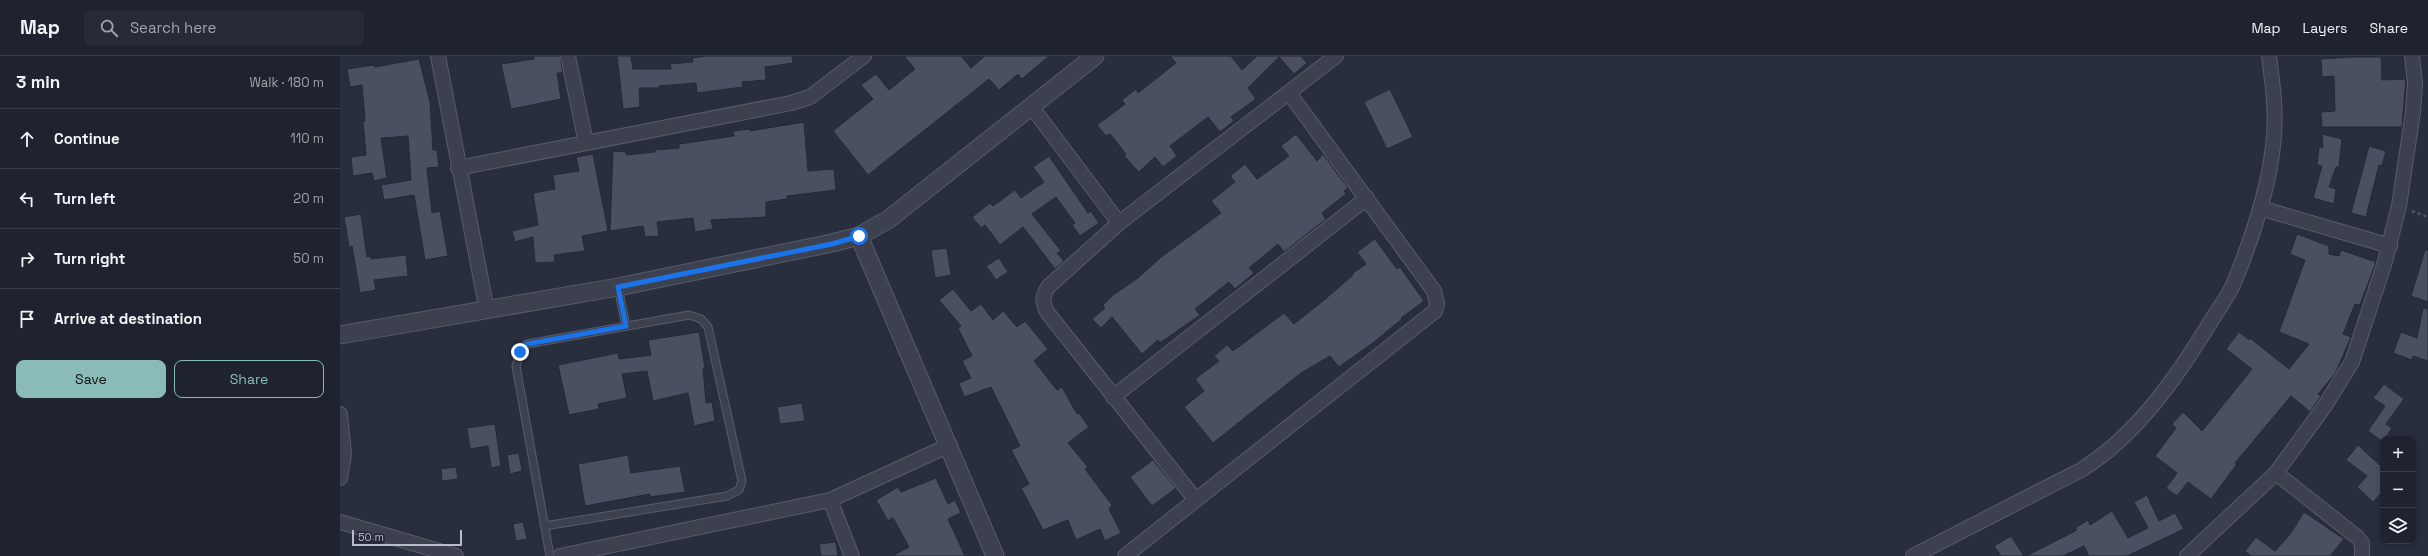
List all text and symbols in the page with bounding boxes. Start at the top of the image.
search box [84,10,364,46]
text: Map [20,15,60,40]
icon: search [98,17,120,39]
text: Search here [130,18,216,37]
text: Map [2251,19,2281,37]
text: Layers [2303,19,2347,37]
text: Share [2369,19,2408,37]
text: 3 min [16,71,60,93]
text: Walk · 180 m [250,74,324,91]
icon: ahead [16,128,38,150]
text: Continue [54,129,120,148]
text: 110 m [290,130,324,147]
icon: left [16,188,38,210]
text: Turn left [54,189,116,208]
text: 20 m [293,190,324,207]
route start [850,227,868,245]
icon: right [16,248,38,270]
text: Turn right [54,249,125,268]
text: 50 m [293,250,324,267]
icon: arrive [16,308,38,330]
text: Arrive at destination [54,309,202,328]
route end [511,343,529,361]
button: Save [16,360,166,398]
button: Share [174,360,324,398]
map controls [2380,436,2416,544]
button: + [2380,436,2416,472]
button: − [2380,472,2416,508]
button: layers [2380,508,2416,544]
scale bar [352,528,462,547]
text: 50 m [358,530,384,544]

